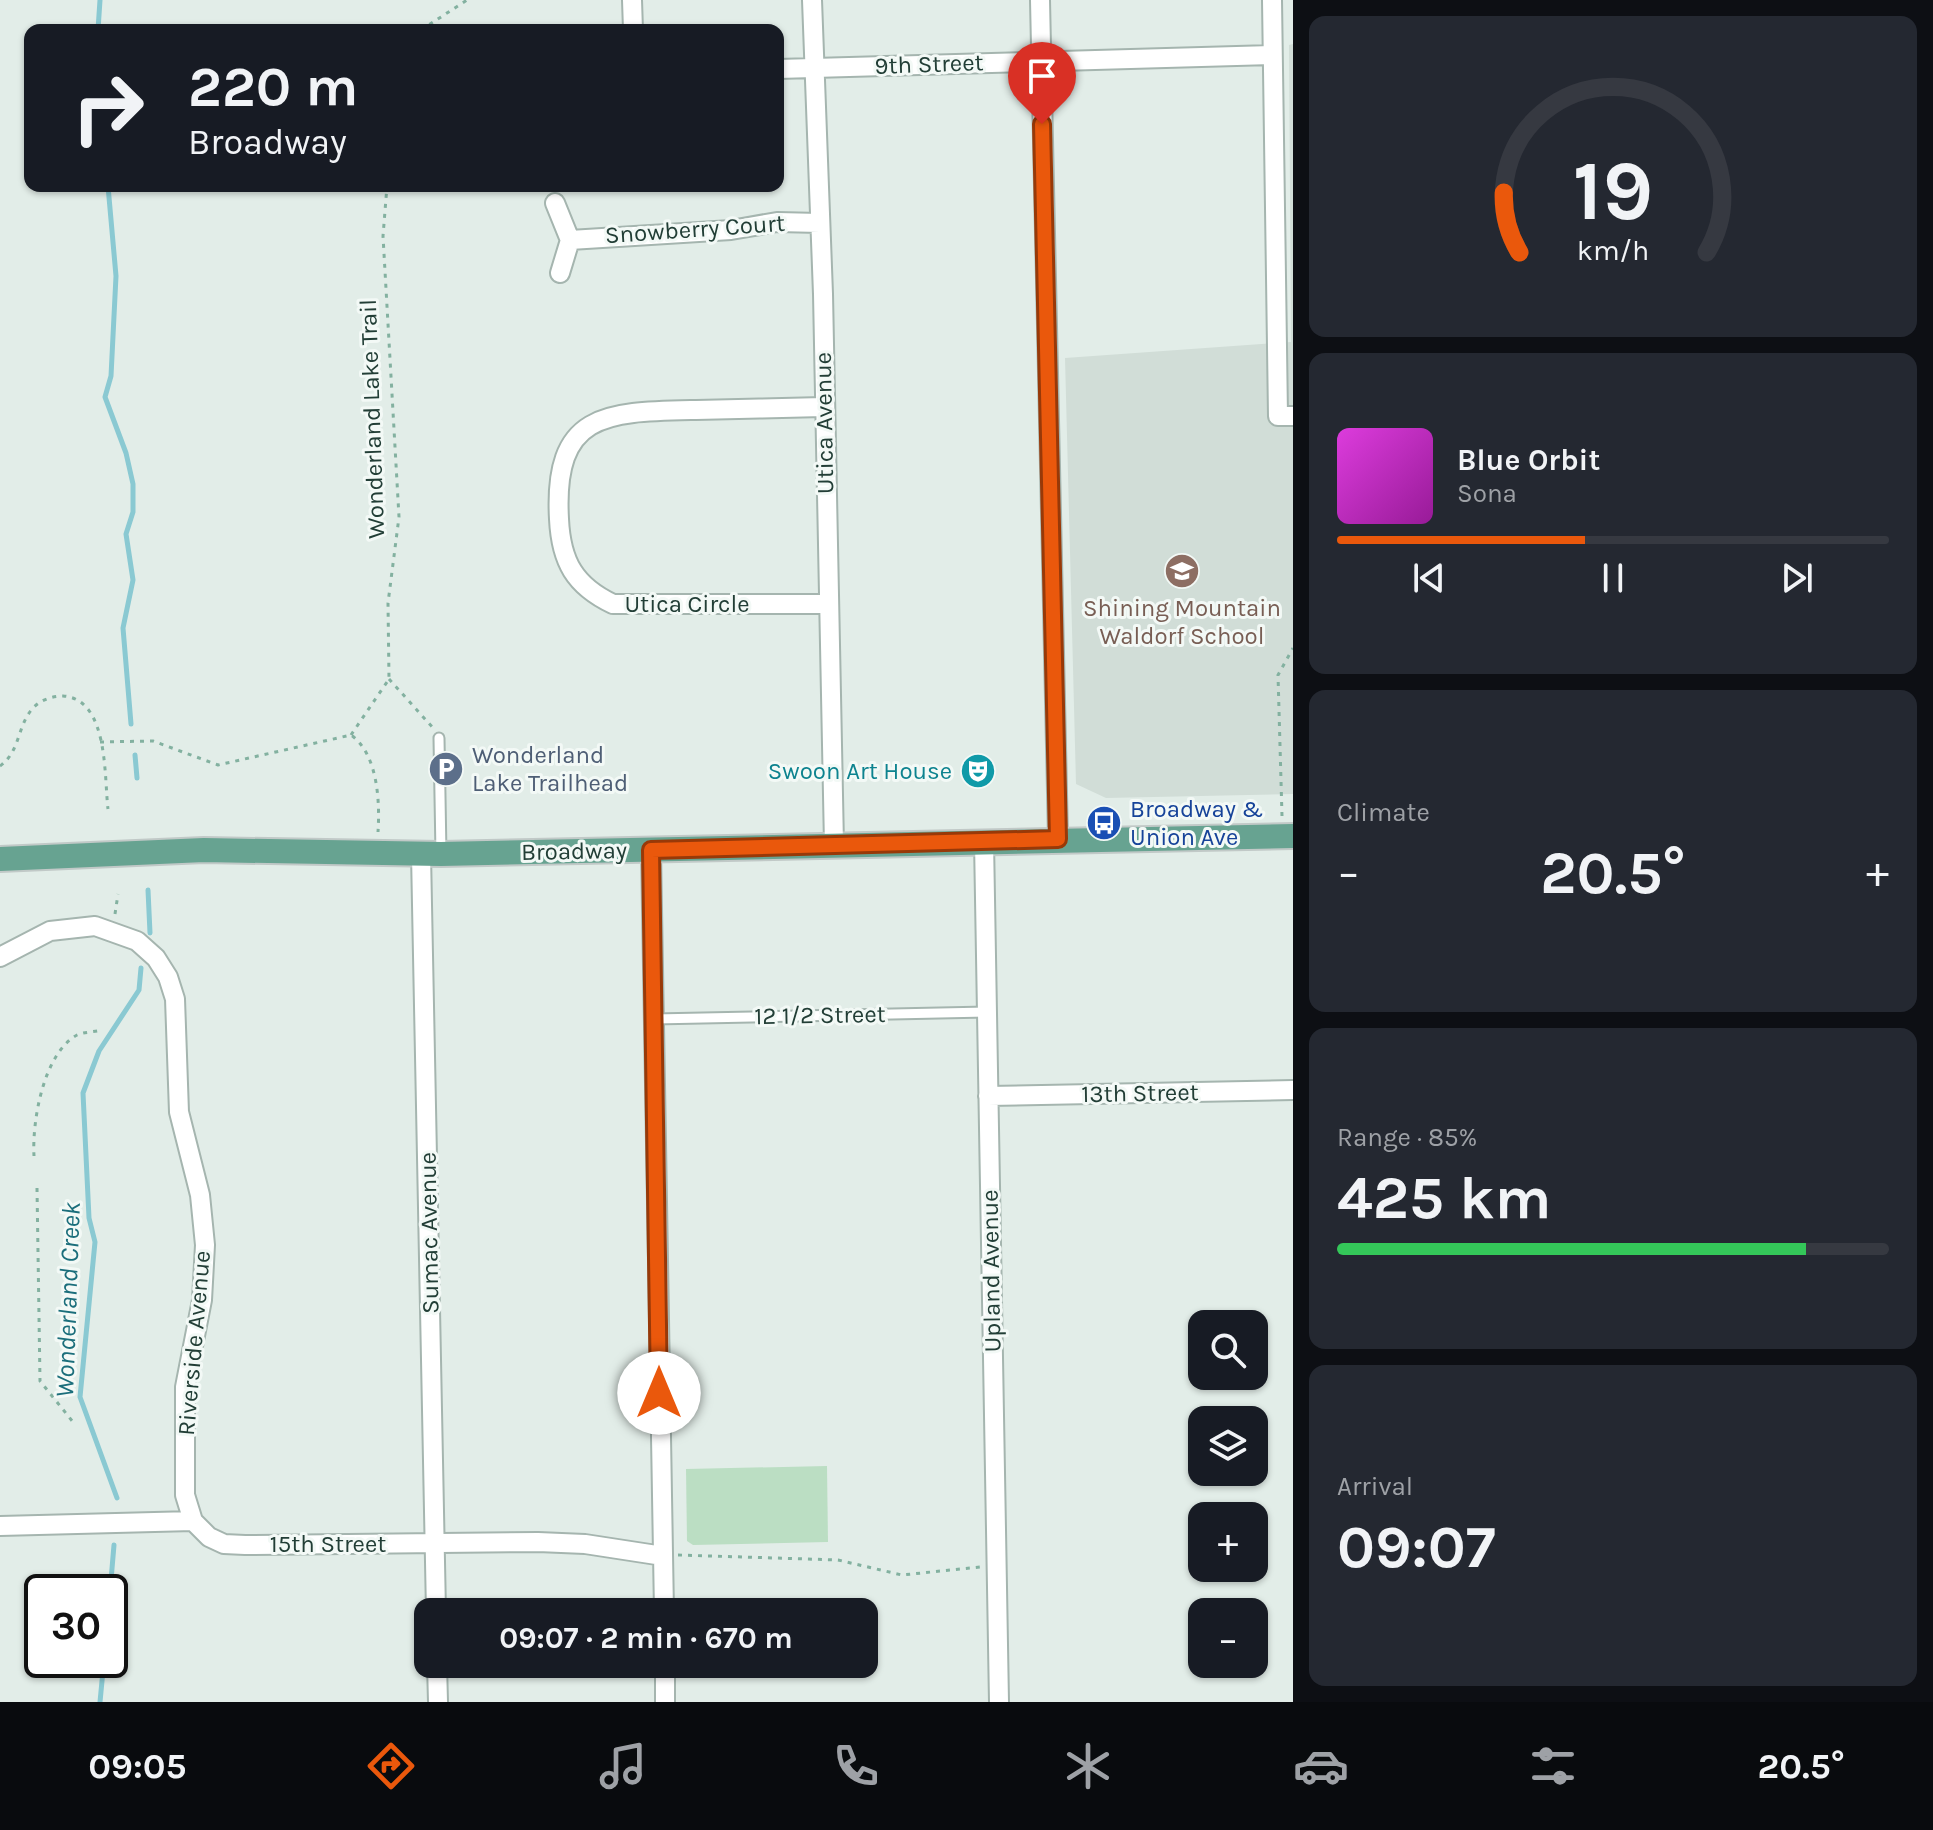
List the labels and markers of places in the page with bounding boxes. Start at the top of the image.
pin [1008,42,1076,124]
school or university icon: Shining Mountain Waldorf School [1163,552,1201,590]
place label: Shining Mountain Waldorf School [1083,594,1281,650]
place label: Wonderland Lake Trailhead [472,741,628,797]
parking icon: Wonderland Lake Trailhead [427,750,465,788]
theatre icon: Swoon Art House [959,752,997,790]
place label: Swoon Art House [768,757,952,785]
place label: Broadway & Union Ave [1130,795,1264,851]
bus stop icon: Broadway & Union Ave [1085,804,1123,842]

